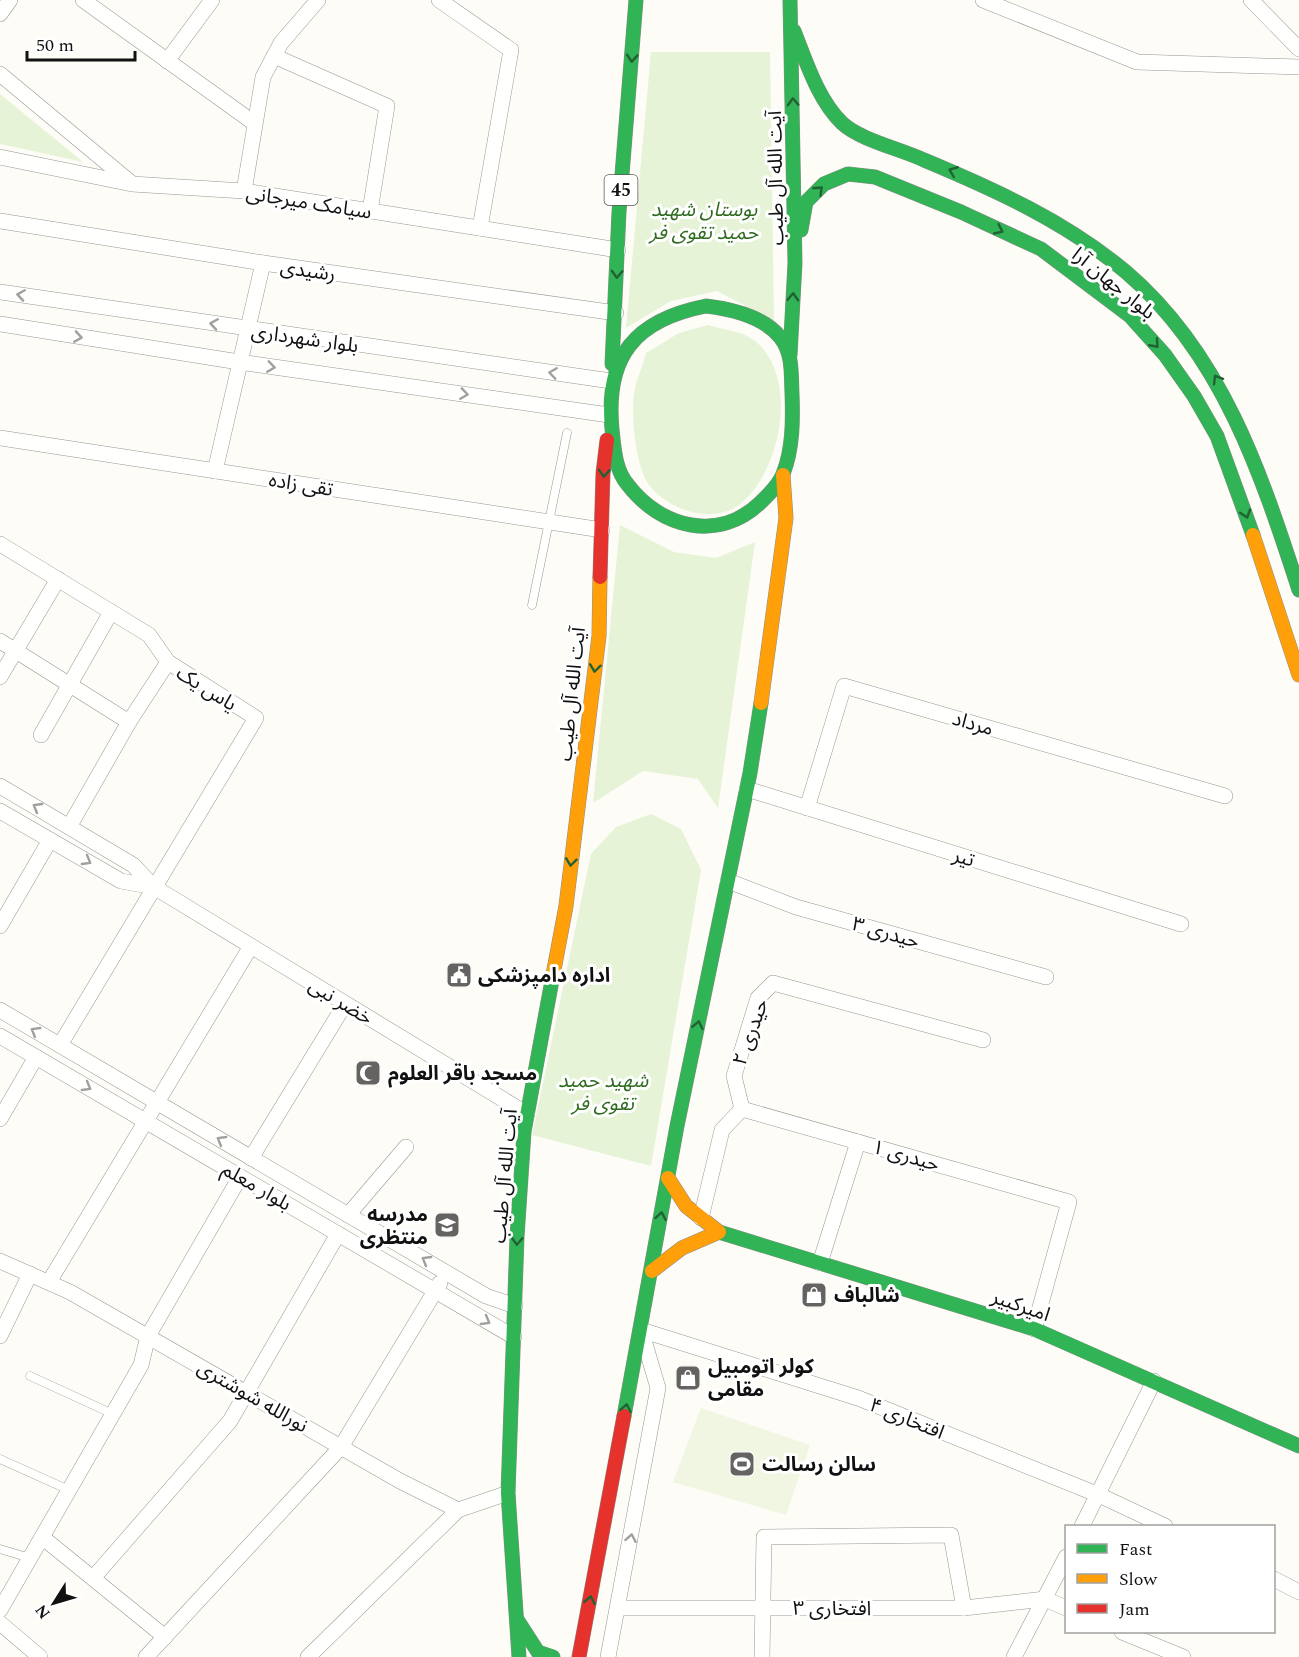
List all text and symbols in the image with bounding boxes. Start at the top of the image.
scale bar [27,24,135,62]
text: 50 m [36,32,74,59]
one-way arrow [625,54,638,63]
one-way arrow [787,98,799,107]
street label: آیت الله آل طیب [760,109,792,246]
one-way arrow [948,166,959,178]
road number: 45 [604,175,638,205]
street label: سیامک میرجانی [244,178,374,228]
one-way arrow [813,186,823,197]
park label: بوستان شهید حمید تقوی فر [648,195,758,248]
one-way arrow [992,222,1003,234]
street label: بلوار جهان آرا [1065,240,1162,327]
street label: رشیدی [278,252,338,290]
one-way arrow [611,269,623,278]
one-way arrow [17,290,26,302]
one-way arrow [787,292,800,301]
street label: بلوار شهرداری [249,317,360,361]
one-way arrow [210,319,219,331]
one-way arrow [73,330,83,343]
one-way arrow [1148,337,1159,347]
one-way arrow [266,360,276,372]
one-way arrow [548,367,557,379]
one-way arrow [1212,375,1224,385]
one-way arrow [460,388,469,400]
street label: تقی زاده [266,465,335,505]
one-way arrow [597,469,610,478]
one-way arrow [1239,508,1252,519]
street label: آیت الله آل طیب [550,624,594,763]
street label: یاس یک [170,659,243,719]
one-way arrow [589,663,602,673]
street label: مرداد [949,704,997,744]
one-way arrow [32,803,43,815]
street label: تیر [948,840,978,875]
one-way arrow [81,854,91,866]
one-way arrow [566,857,578,866]
street label: حیدری ۳ [848,909,923,957]
public building icon: اداره دامپزشکی [444,960,474,990]
place label: اداره دامپزشکی [478,961,610,991]
street label: خضر نبی [302,971,378,1033]
street label: حیدری ۲ [725,995,777,1070]
one-way arrow [691,1020,704,1030]
one-way arrow [31,1026,41,1038]
mosque icon: مسجد باقر العلوم [353,1058,383,1088]
place label: مسجد باقر العلوم [388,1059,537,1089]
park label: شهید حمید تقوی فر [558,1066,648,1119]
one-way arrow [81,1079,91,1091]
street label: آیت الله آل طیب [484,1107,526,1244]
street label: حیدری ۱ [868,1132,943,1180]
one-way arrow [217,1136,227,1148]
street label: بلوار معلم [216,1155,297,1219]
place label: مدرسه منتظری [360,1200,428,1253]
school or university icon: مدرسه منتظری [432,1210,462,1240]
one-way arrow [655,1211,667,1221]
one-way arrow [511,1237,523,1246]
one-way arrow [421,1256,432,1268]
shop icon: شالباف [799,1280,829,1310]
place label: شالباف [834,1281,900,1311]
street label: امیرکبیر [986,1282,1054,1330]
one-way arrow [480,1313,490,1325]
place label: کولر اتومبیل مقامی [708,1352,815,1405]
street label: نورالله شوشتری [191,1353,314,1441]
shop icon: کولر اتومبیل مقامی [673,1363,703,1393]
street label: افتخاری ۴ [865,1390,949,1448]
one-way arrow [619,1403,632,1413]
sports icon: سالن رسالت [727,1449,757,1479]
place label: سالن رسالت [762,1450,876,1480]
legend [1065,1525,1275,1633]
one-way arrow [624,1533,637,1543]
text: Fast [1119,1536,1152,1563]
text: Slow [1119,1566,1158,1593]
north arrow [24,1573,84,1633]
street label: افتخاری ۳ [793,1594,871,1624]
one-way arrow [583,1595,596,1605]
text: Jam [1119,1596,1150,1623]
text: N [29,1599,56,1624]

